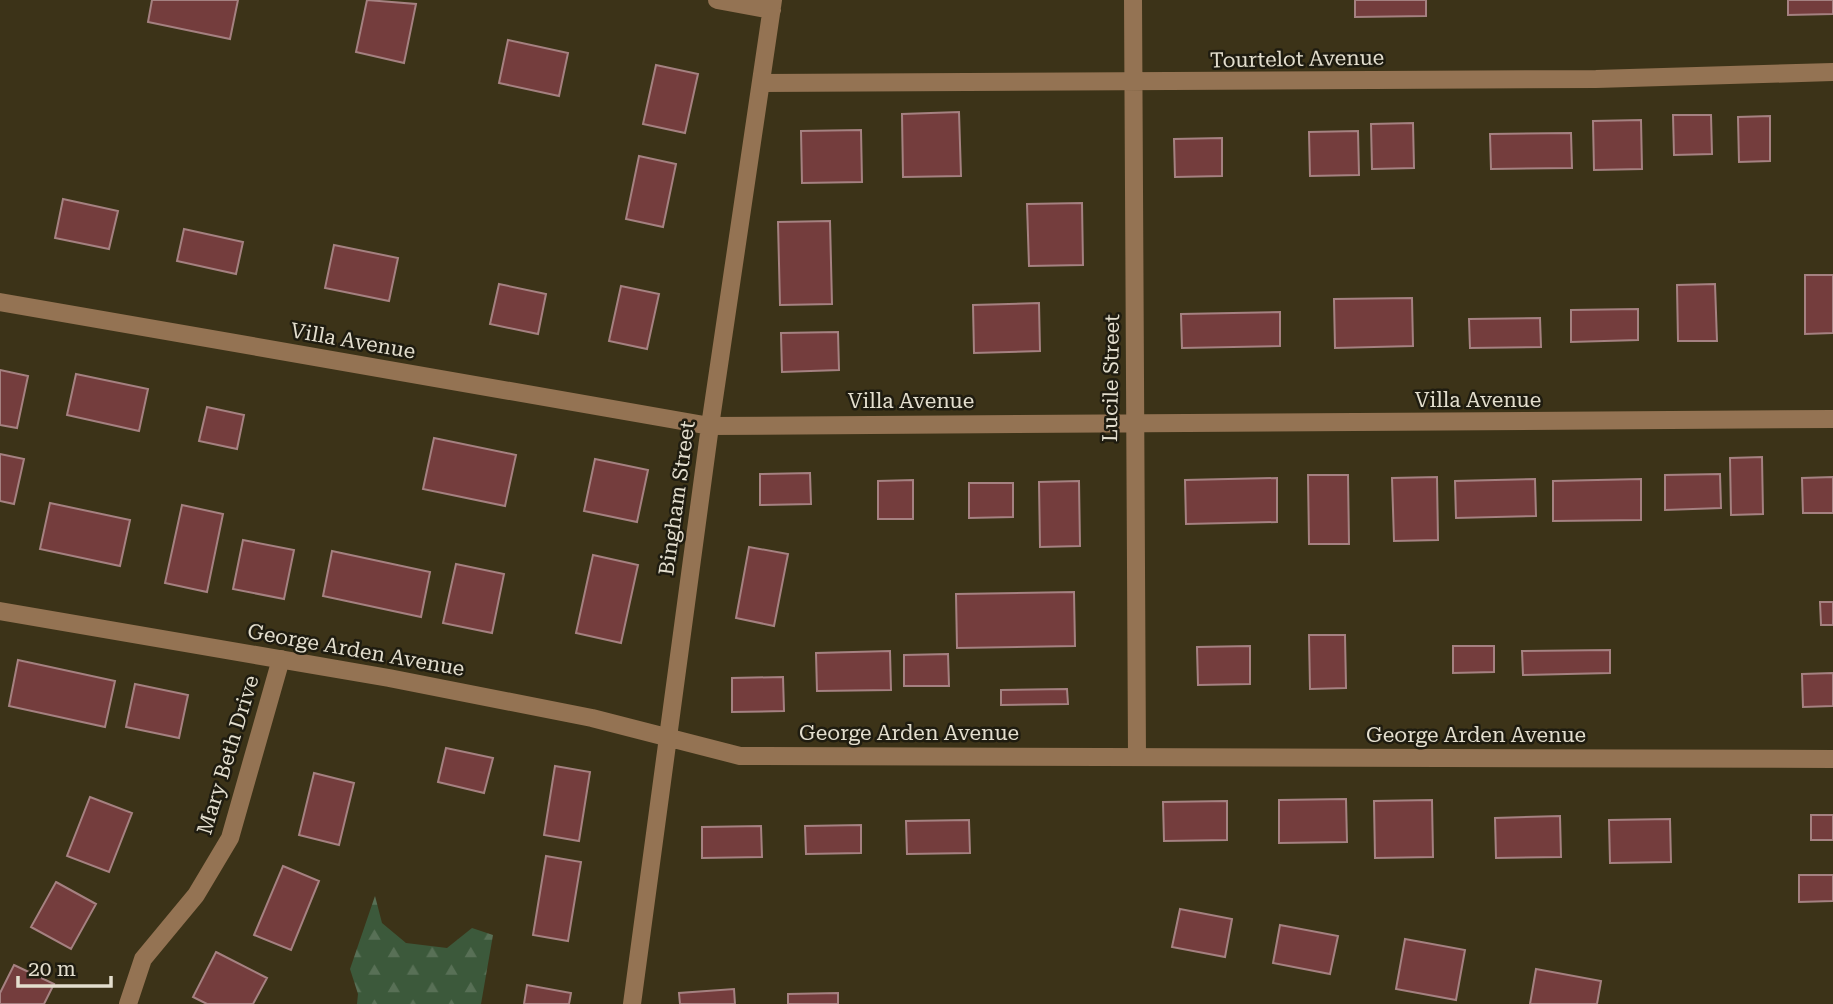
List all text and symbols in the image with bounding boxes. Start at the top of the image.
street label: Tourtelot Avenue [1210,45,1384,73]
street label: Lucile Street [1098,314,1124,442]
street label: Villa Avenue [289,318,417,364]
street label: Villa Avenue [1415,388,1541,412]
street label: Villa Avenue [848,389,974,413]
street label: Bingham Street [654,419,700,577]
street label: George Arden Avenue [246,619,466,681]
street label: Mary Beth Drive [192,673,264,837]
street label: George Arden Avenue [799,721,1019,745]
street label: George Arden Avenue [1366,723,1586,747]
scale bar [18,944,110,988]
text: 20 m [28,957,76,981]

